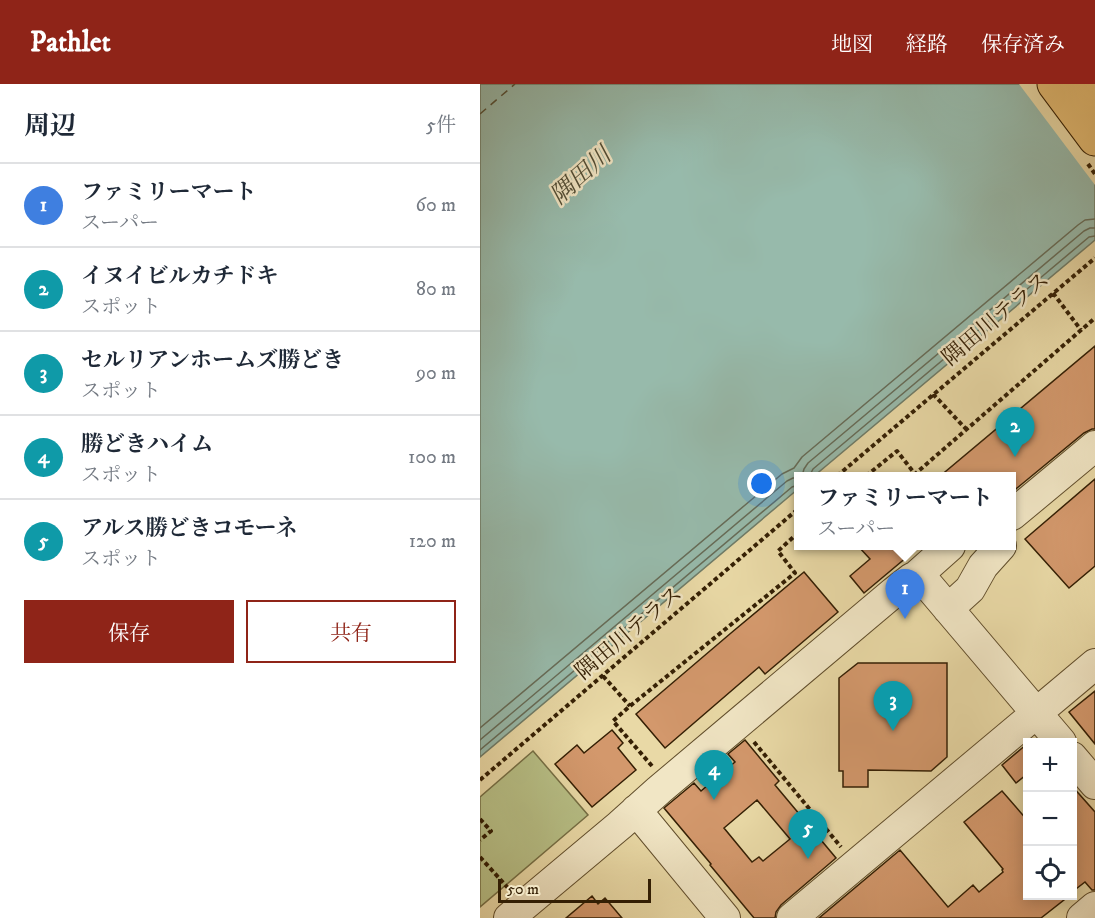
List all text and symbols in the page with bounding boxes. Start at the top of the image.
text: Pathlet [30,25,111,60]
text: 地図 [831,32,873,58]
text: 経路 [906,32,948,58]
text: 保存済み [981,32,1065,58]
text: 周辺 [24,110,76,143]
text: 5件 [426,113,456,138]
water label: 隅田川 [544,139,620,211]
text: ファミリーマート [81,179,257,206]
text: 1 [40,193,47,218]
text: 60 m [416,193,456,218]
text: スーパー [81,211,159,236]
text: イヌイビルカチドキ [81,263,279,290]
street label: 隅田川テラス [937,266,1055,372]
text: 2 [39,277,48,302]
text: 80 m [416,277,456,302]
text: スポット [81,295,161,320]
text: セルリアンホームズ勝どき [81,347,344,374]
text: 3 [40,361,47,386]
text: 90 m [416,361,456,386]
text: スポット [81,379,161,404]
pin: 2 [996,408,1034,457]
text: 勝どきハイム [81,431,213,458]
text: 4 [38,445,49,470]
text: 100 m [408,445,456,470]
text: スポット [81,463,161,488]
your location [747,469,776,498]
popup [794,472,1016,550]
text: ファミリーマート [817,485,993,512]
text: アルス勝どきコモーネ [81,515,297,542]
text: スーパー [817,517,895,542]
text: 5 [39,529,48,554]
text: 120 m [409,529,456,554]
text: スポット [81,547,161,572]
pin: 1 [886,570,924,619]
street label: 隅田川テラス [570,580,688,686]
button: 保存 [24,600,234,663]
button: 共有 [246,600,456,663]
pin: 3 [874,682,912,731]
map controls [1023,738,1077,900]
button: + [1023,738,1077,792]
pin: 4 [694,750,734,800]
button: − [1023,792,1077,846]
pin: 5 [788,810,828,859]
button: locate [1023,846,1077,900]
scale bar [498,876,651,904]
text: 50 m [507,879,539,899]

